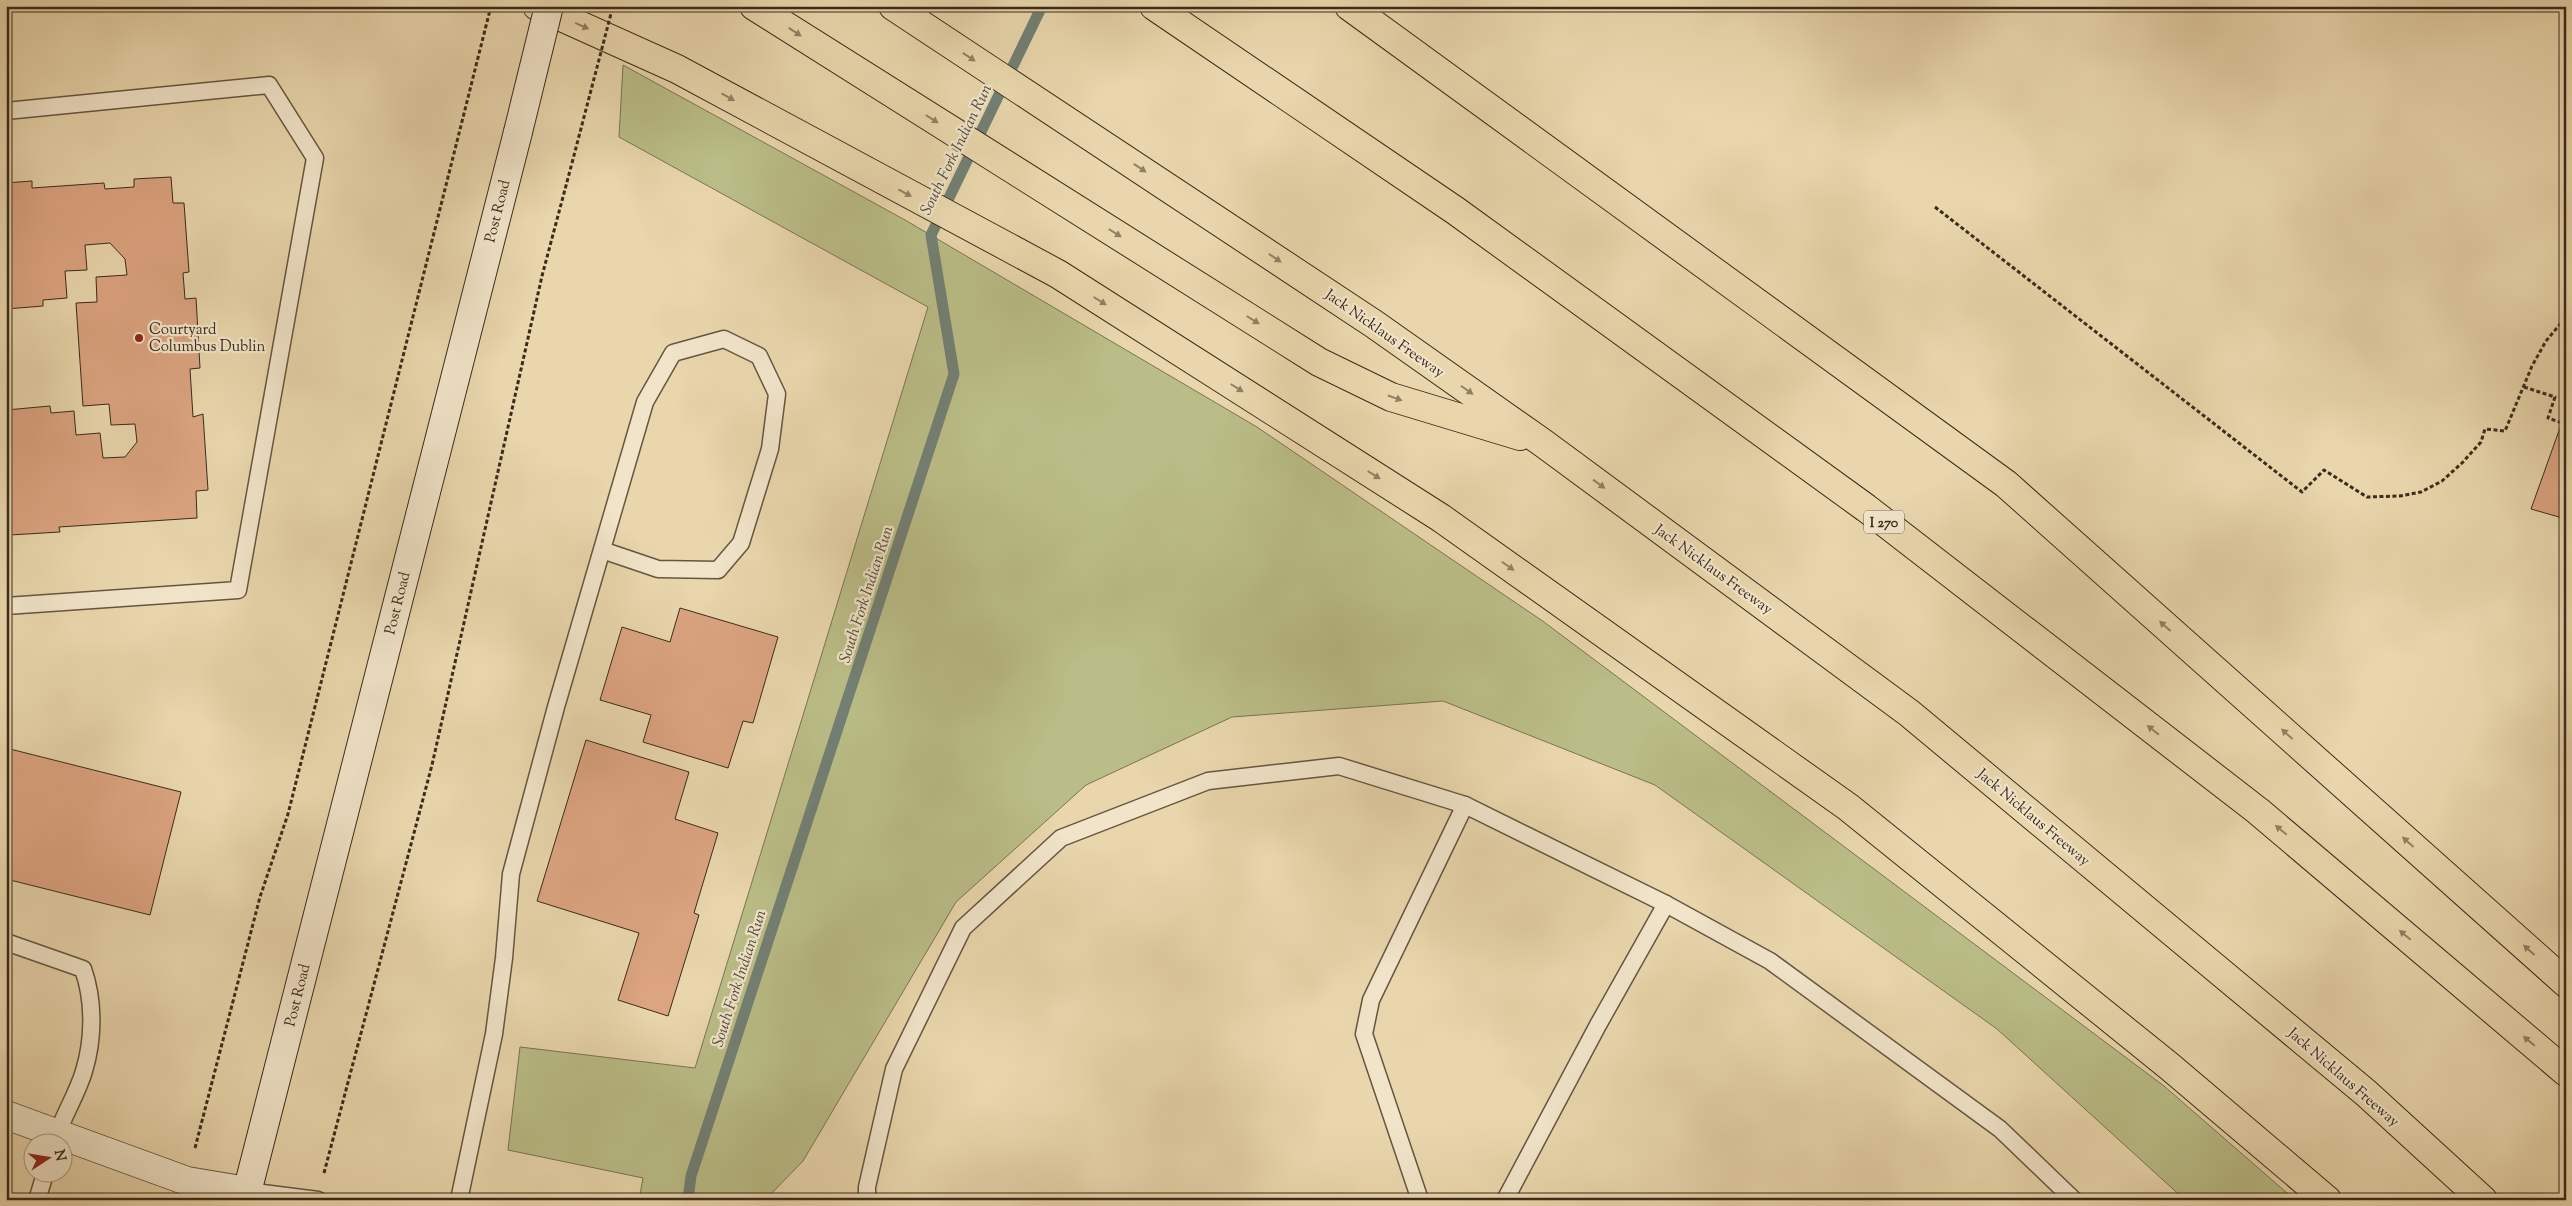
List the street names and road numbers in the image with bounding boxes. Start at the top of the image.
street label: Post Road [481,177,517,245]
street label: Jack Nicklaus Freeway [1319,284,1449,384]
road number: I 270 [1864,511,1904,534]
street label: Jack Nicklaus Freeway [1649,520,1777,621]
street label: Post Road [381,569,417,637]
street label: Jack Nicklaus Freeway [1971,764,2094,872]
street label: Post Road [281,961,317,1029]
street label: Jack Nicklaus Freeway [2282,1023,2404,1133]

